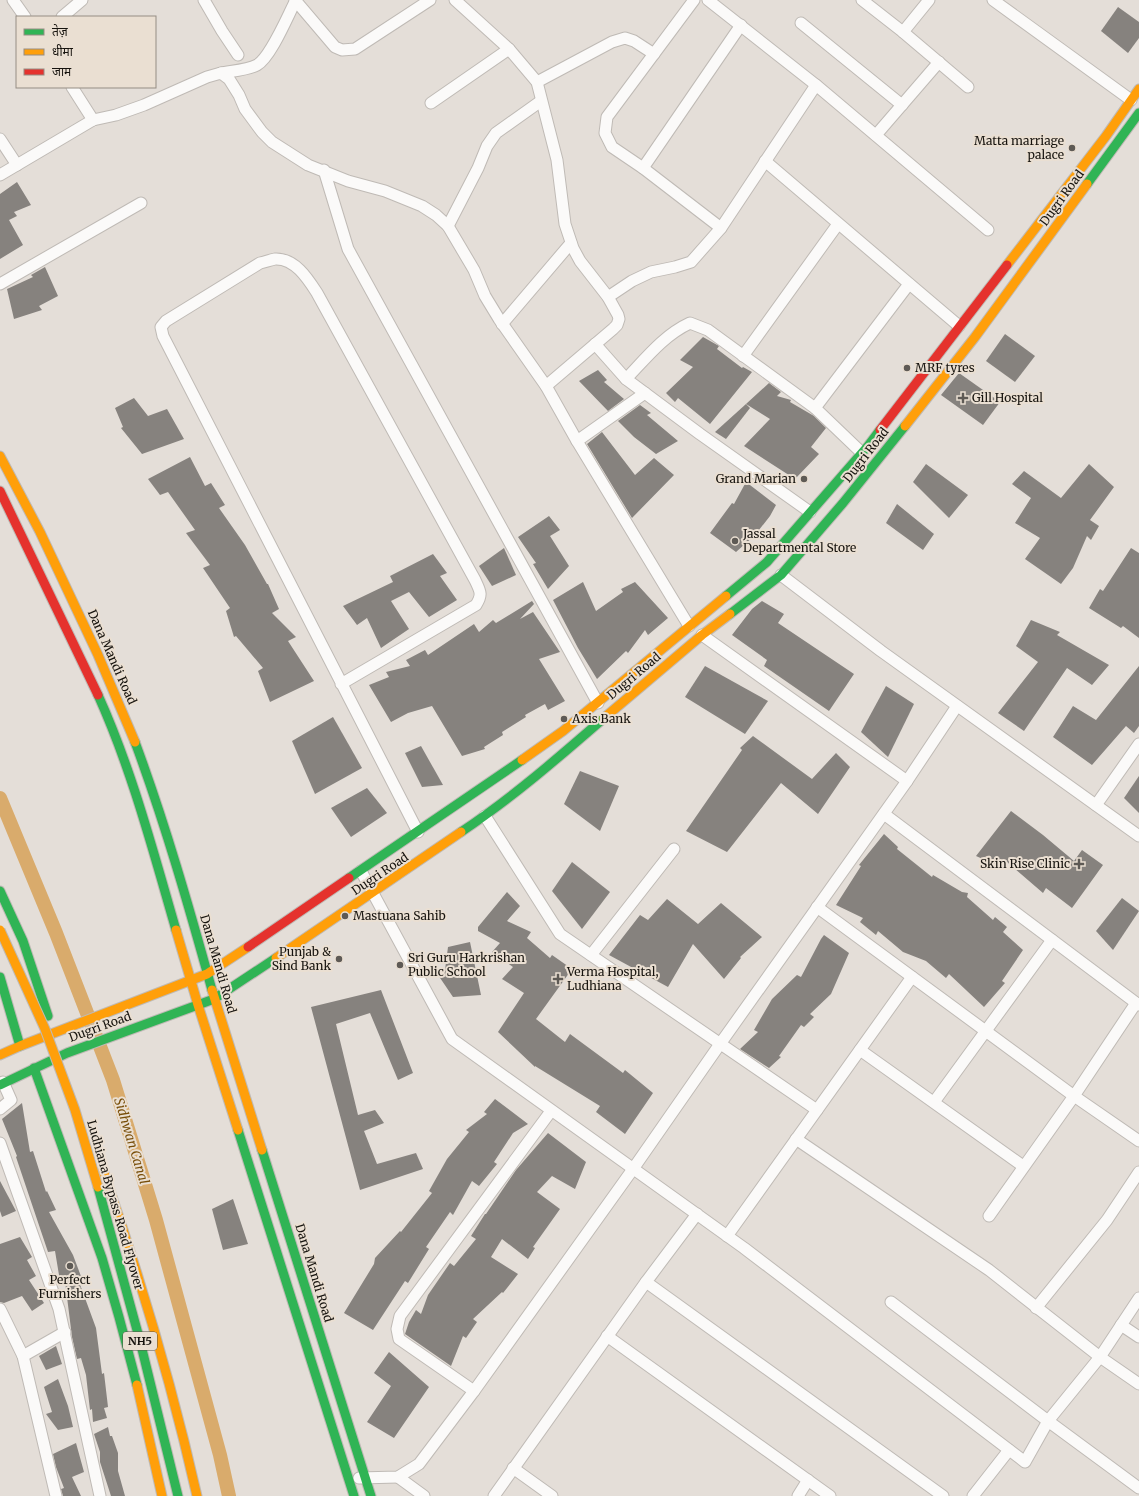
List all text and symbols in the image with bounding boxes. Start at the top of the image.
legend [16,16,156,88]
text: तेज़ [52,24,69,39]
text: धीमा [52,44,74,59]
text: जाम [52,64,72,79]
place label: Matta marriage palace [974,133,1064,162]
marker: Matta marriage palace [1067,143,1077,153]
street label: Dugri Road [1036,167,1087,228]
place label: MRF tyres [915,360,975,375]
marker: MRF tyres [902,363,912,373]
place label: Gill Hospital [972,390,1043,405]
marker: Gill Hospital [957,392,969,404]
street label: Dugri Road [840,424,892,485]
place label: Grand Marian [716,471,796,486]
marker: Grand Marian [799,474,809,484]
place label: Jassal Departmental Store [742,526,856,555]
marker: Jassal Departmental Store [730,536,740,546]
street label: Dana Mandi Road [85,607,140,707]
street label: Dugri Road [604,649,663,702]
place label: Axis Bank [571,711,631,726]
marker: Axis Bank [559,714,569,724]
street label: Dugri Road [348,849,411,898]
place label: Skin Rise Clinic [980,856,1070,871]
marker: Skin Rise Clinic [1073,858,1085,870]
place label: Mastuana Sahib [353,908,446,923]
marker: Mastuana Sahib [340,911,350,921]
street label: Dana Mandi Road [197,913,240,1015]
place label: Punjab & Sind Bank [272,944,331,973]
place label: Sri Guru Harkrishan Public School [408,950,525,979]
marker: Punjab & Sind Bank [334,954,344,964]
marker: Sri Guru Harkrishan Public School [395,960,405,970]
place label: Verma Hospital, Ludhiana [566,964,659,993]
marker: Verma Hospital, Ludhiana [552,973,564,985]
street label: Dugri Road [67,1008,133,1045]
water label: Sidhwan Canal [110,1096,153,1187]
street label: Ludhiana Bypass Road Flyover [84,1118,147,1292]
street label: Dana Mandi Road [292,1222,337,1324]
marker: Perfect Furnishers [65,1261,75,1271]
place label: Perfect Furnishers [39,1272,102,1301]
road number: NH5 [123,1332,157,1350]

